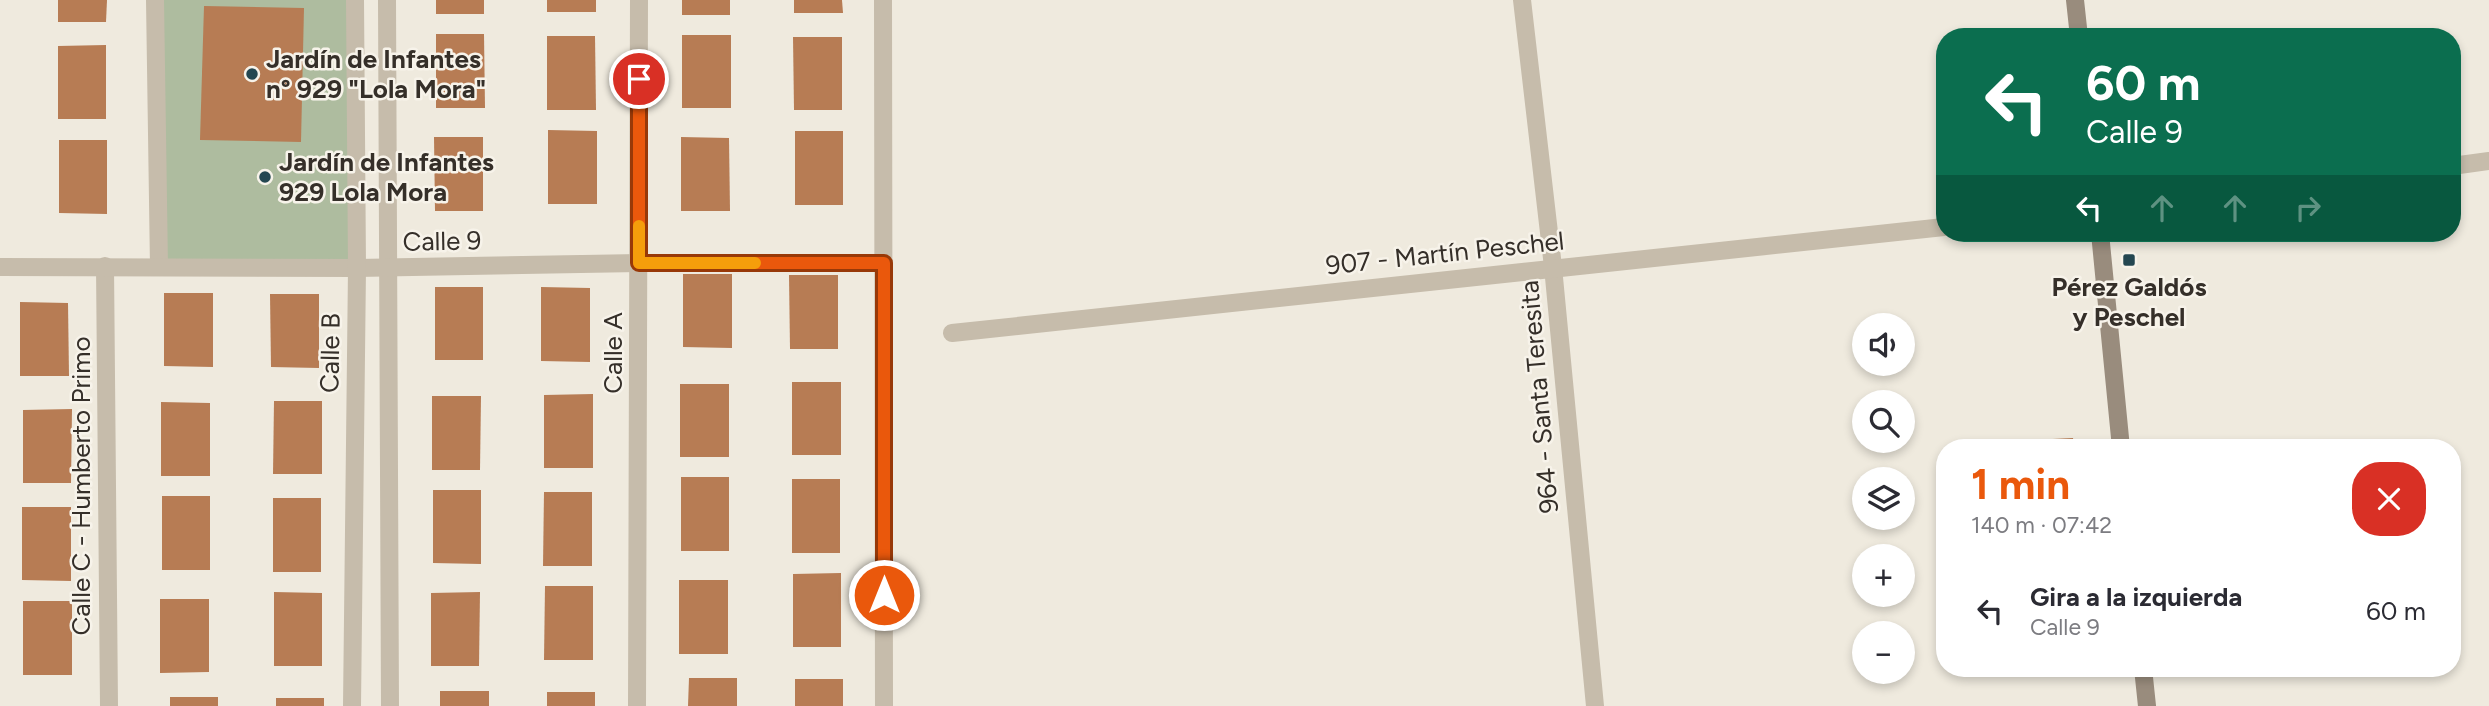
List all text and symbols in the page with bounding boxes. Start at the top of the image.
place label: Jardín de Infantes n° 929 "Lola Mora" [266,43,486,105]
pin [609,49,669,109]
text: 60 m [2086,53,2201,112]
icon: left [1971,56,2062,147]
icon: arrive [620,60,658,98]
marker: Jardín de Infantes n° 929 "Lola Mora" [244,66,260,82]
text: Calle 9 [2086,113,2183,151]
place label: Jardín de Infantes 929 Lola Mora [279,146,494,208]
marker: Jardín de Infantes 929 Lola Mora [257,169,273,185]
icon: left [2070,189,2108,227]
icon: ahead [2143,189,2181,227]
icon: ahead [2216,189,2254,227]
icon: right [2289,189,2327,227]
street label: Calle 9 [402,224,482,258]
street label: 907 - Martín Peschel [1324,225,1566,281]
marker: Pérez Galdós y Peschel [2121,252,2137,268]
place label: Pérez Galdós y Peschel [2051,271,2207,333]
street label: 964 - Santa Teresita [1513,279,1565,515]
street label: Calle A [597,312,629,394]
street label: Calle B [313,313,347,393]
map controls [1852,313,1915,684]
button: sound [1852,313,1915,376]
street label: Calle C - Humberto Primo [65,336,97,636]
button: search [1852,390,1915,453]
text: 1 min [1971,459,2070,510]
button: close [2352,462,2426,536]
button: layers [1852,467,1915,530]
text: 140 m · 07:42 [1971,511,2112,539]
button: + [1852,544,1915,607]
position arrow [847,558,921,632]
text: Gira a la izquierda [2030,581,2242,613]
icon: left [1971,592,2009,630]
text: 60 m [2366,595,2426,627]
text: Calle 9 [2030,613,2100,641]
button: − [1852,621,1915,684]

